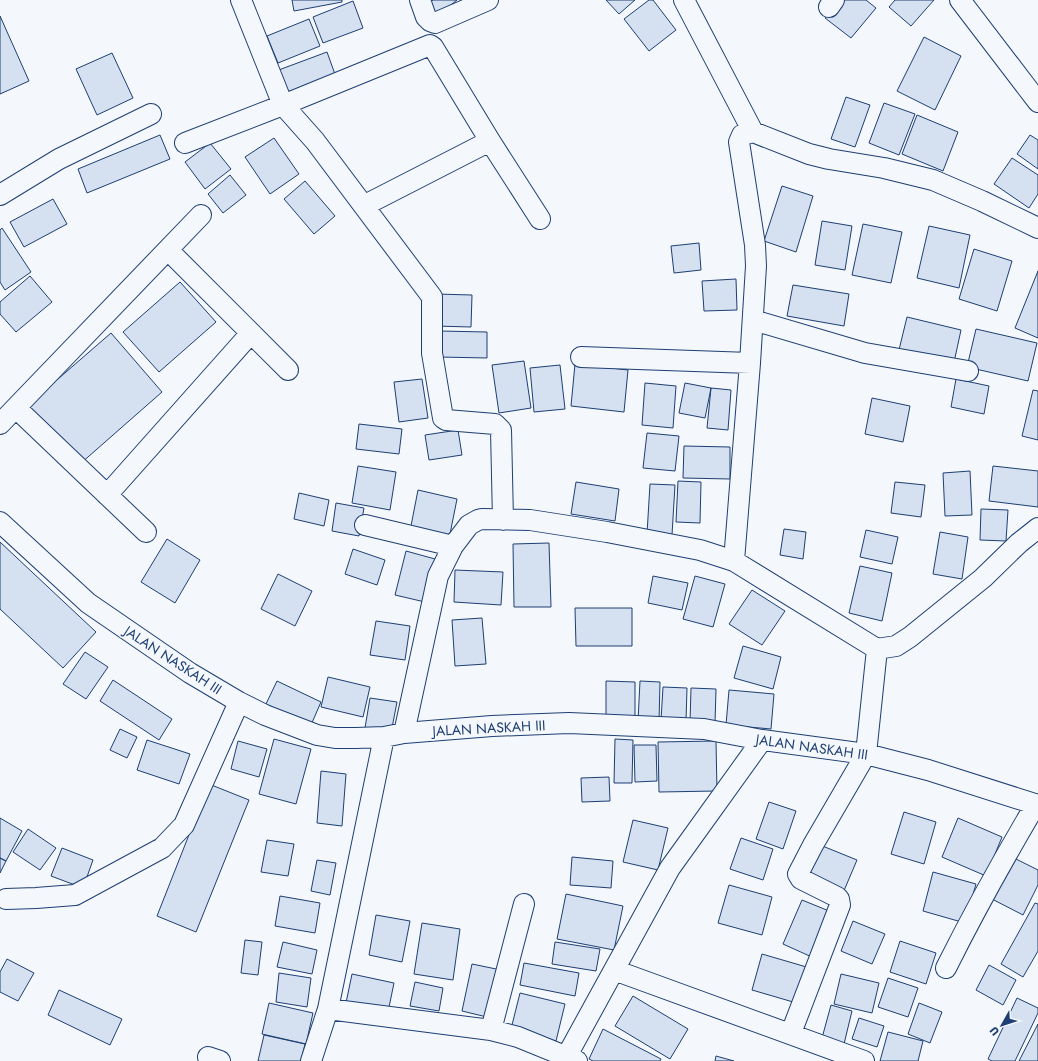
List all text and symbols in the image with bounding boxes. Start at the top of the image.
street label: JALAN NASKAH III [118,620,226,699]
street label: JALAN NASKAH III [430,715,546,741]
street label: JALAN NASKAH III [753,729,869,765]
north arrow [982,1005,1022,1045]
text: U [986,1023,1003,1039]

